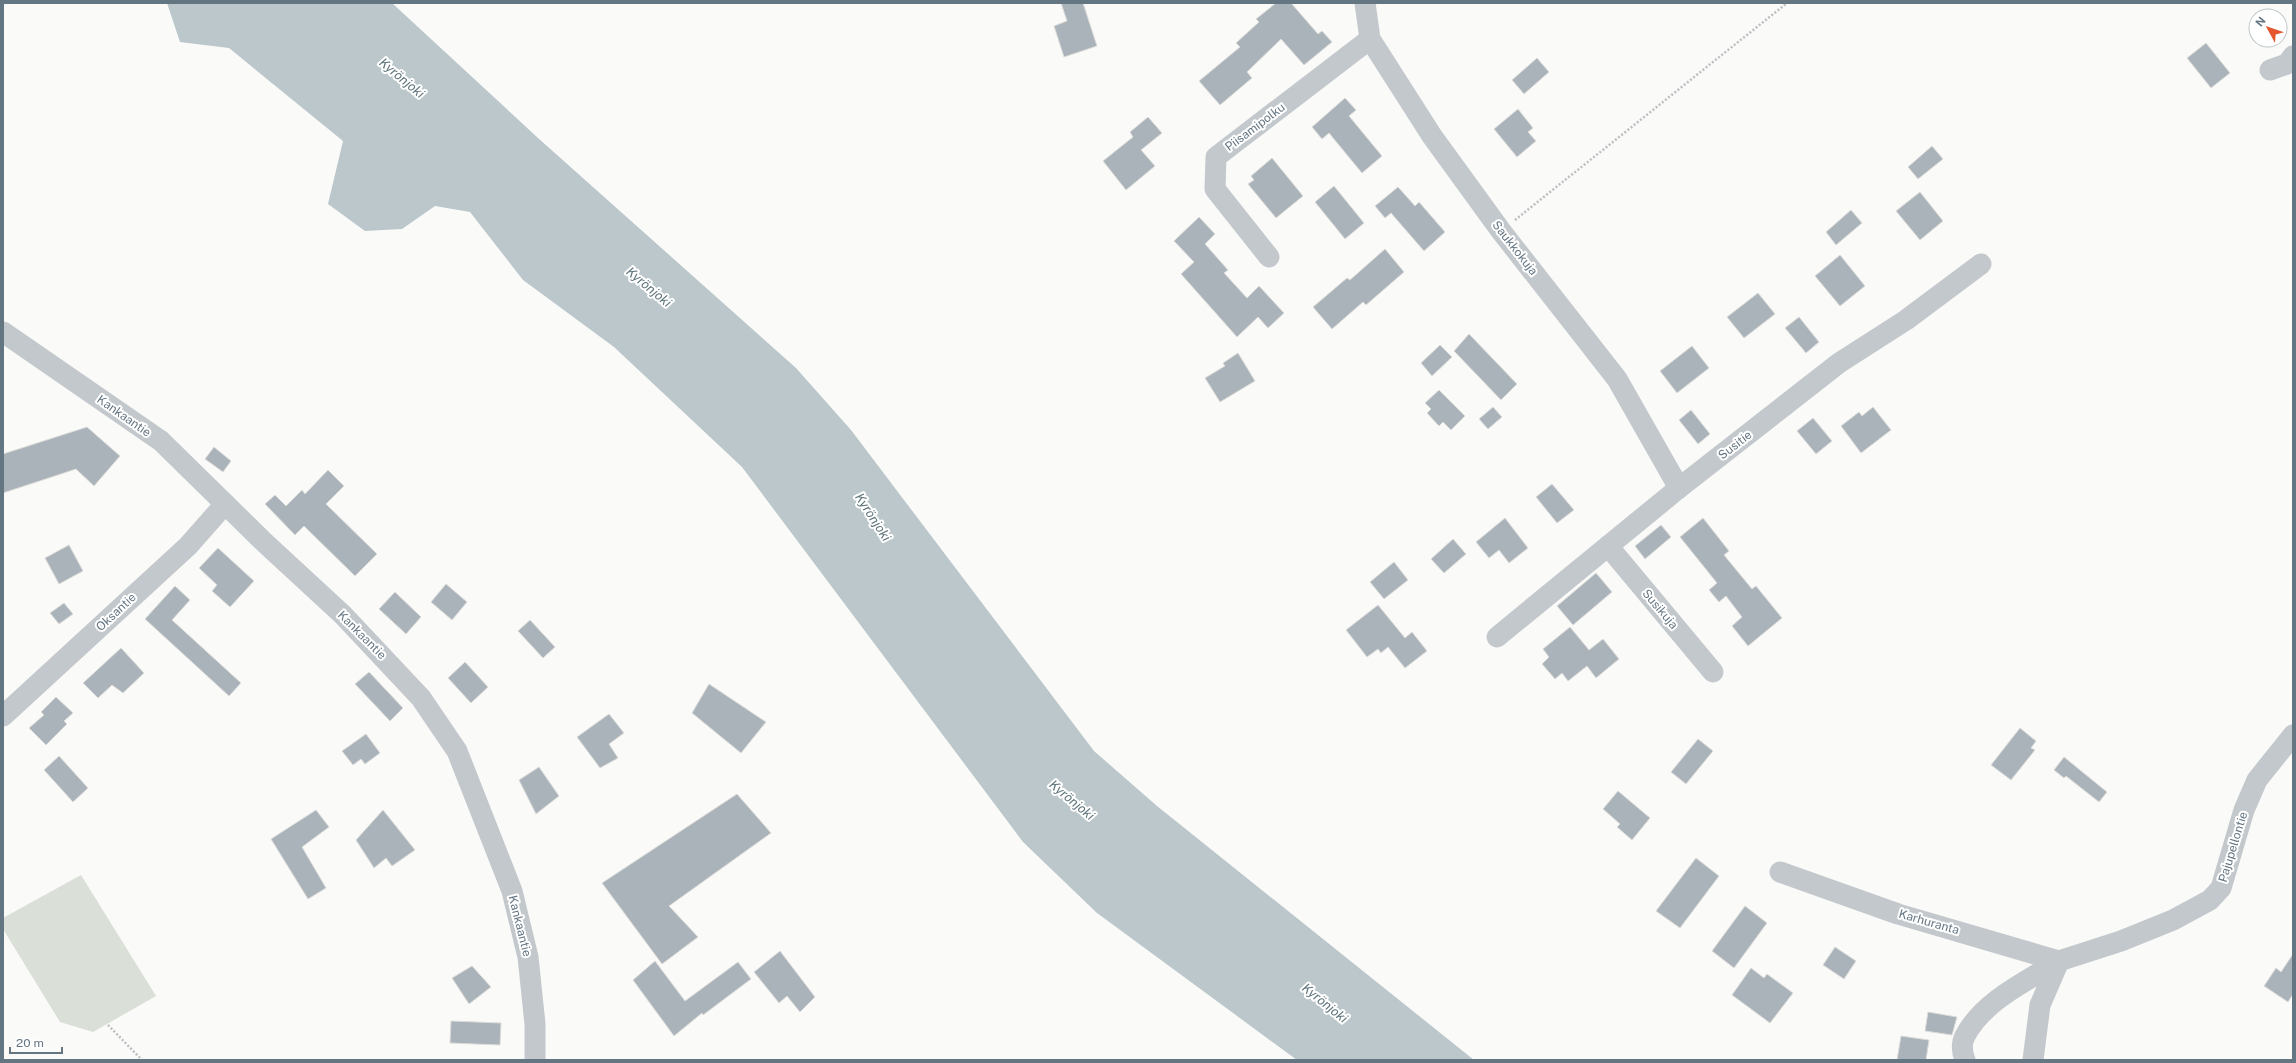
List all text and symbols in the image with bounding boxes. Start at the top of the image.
north arrow [2248,8,2288,48]
text: N [2253,14,2268,29]
water label: Kyrönjoki [376,55,428,102]
street label: Piisamipolku [1222,100,1288,154]
street label: Saukkokuja [1489,218,1541,278]
water label: Kyrönjoki [623,264,675,311]
street label: Kankaantie [94,392,154,440]
street label: Susitie [1716,428,1755,462]
water label: Kyrönjoki [852,490,895,545]
street label: Susikuja [1639,586,1681,632]
street label: Oksantie [93,590,139,634]
street label: Kankaantie [335,608,389,662]
water label: Kyrönjoki [1046,777,1098,824]
street label: Pajupellontie [2216,810,2250,884]
street label: Kankaantie [506,894,534,958]
street label: Karhuranta [1897,907,1961,937]
water label: Kyrönjoki [1299,980,1351,1026]
scale bar [10,1029,62,1055]
text: 20 m [16,1036,44,1050]

